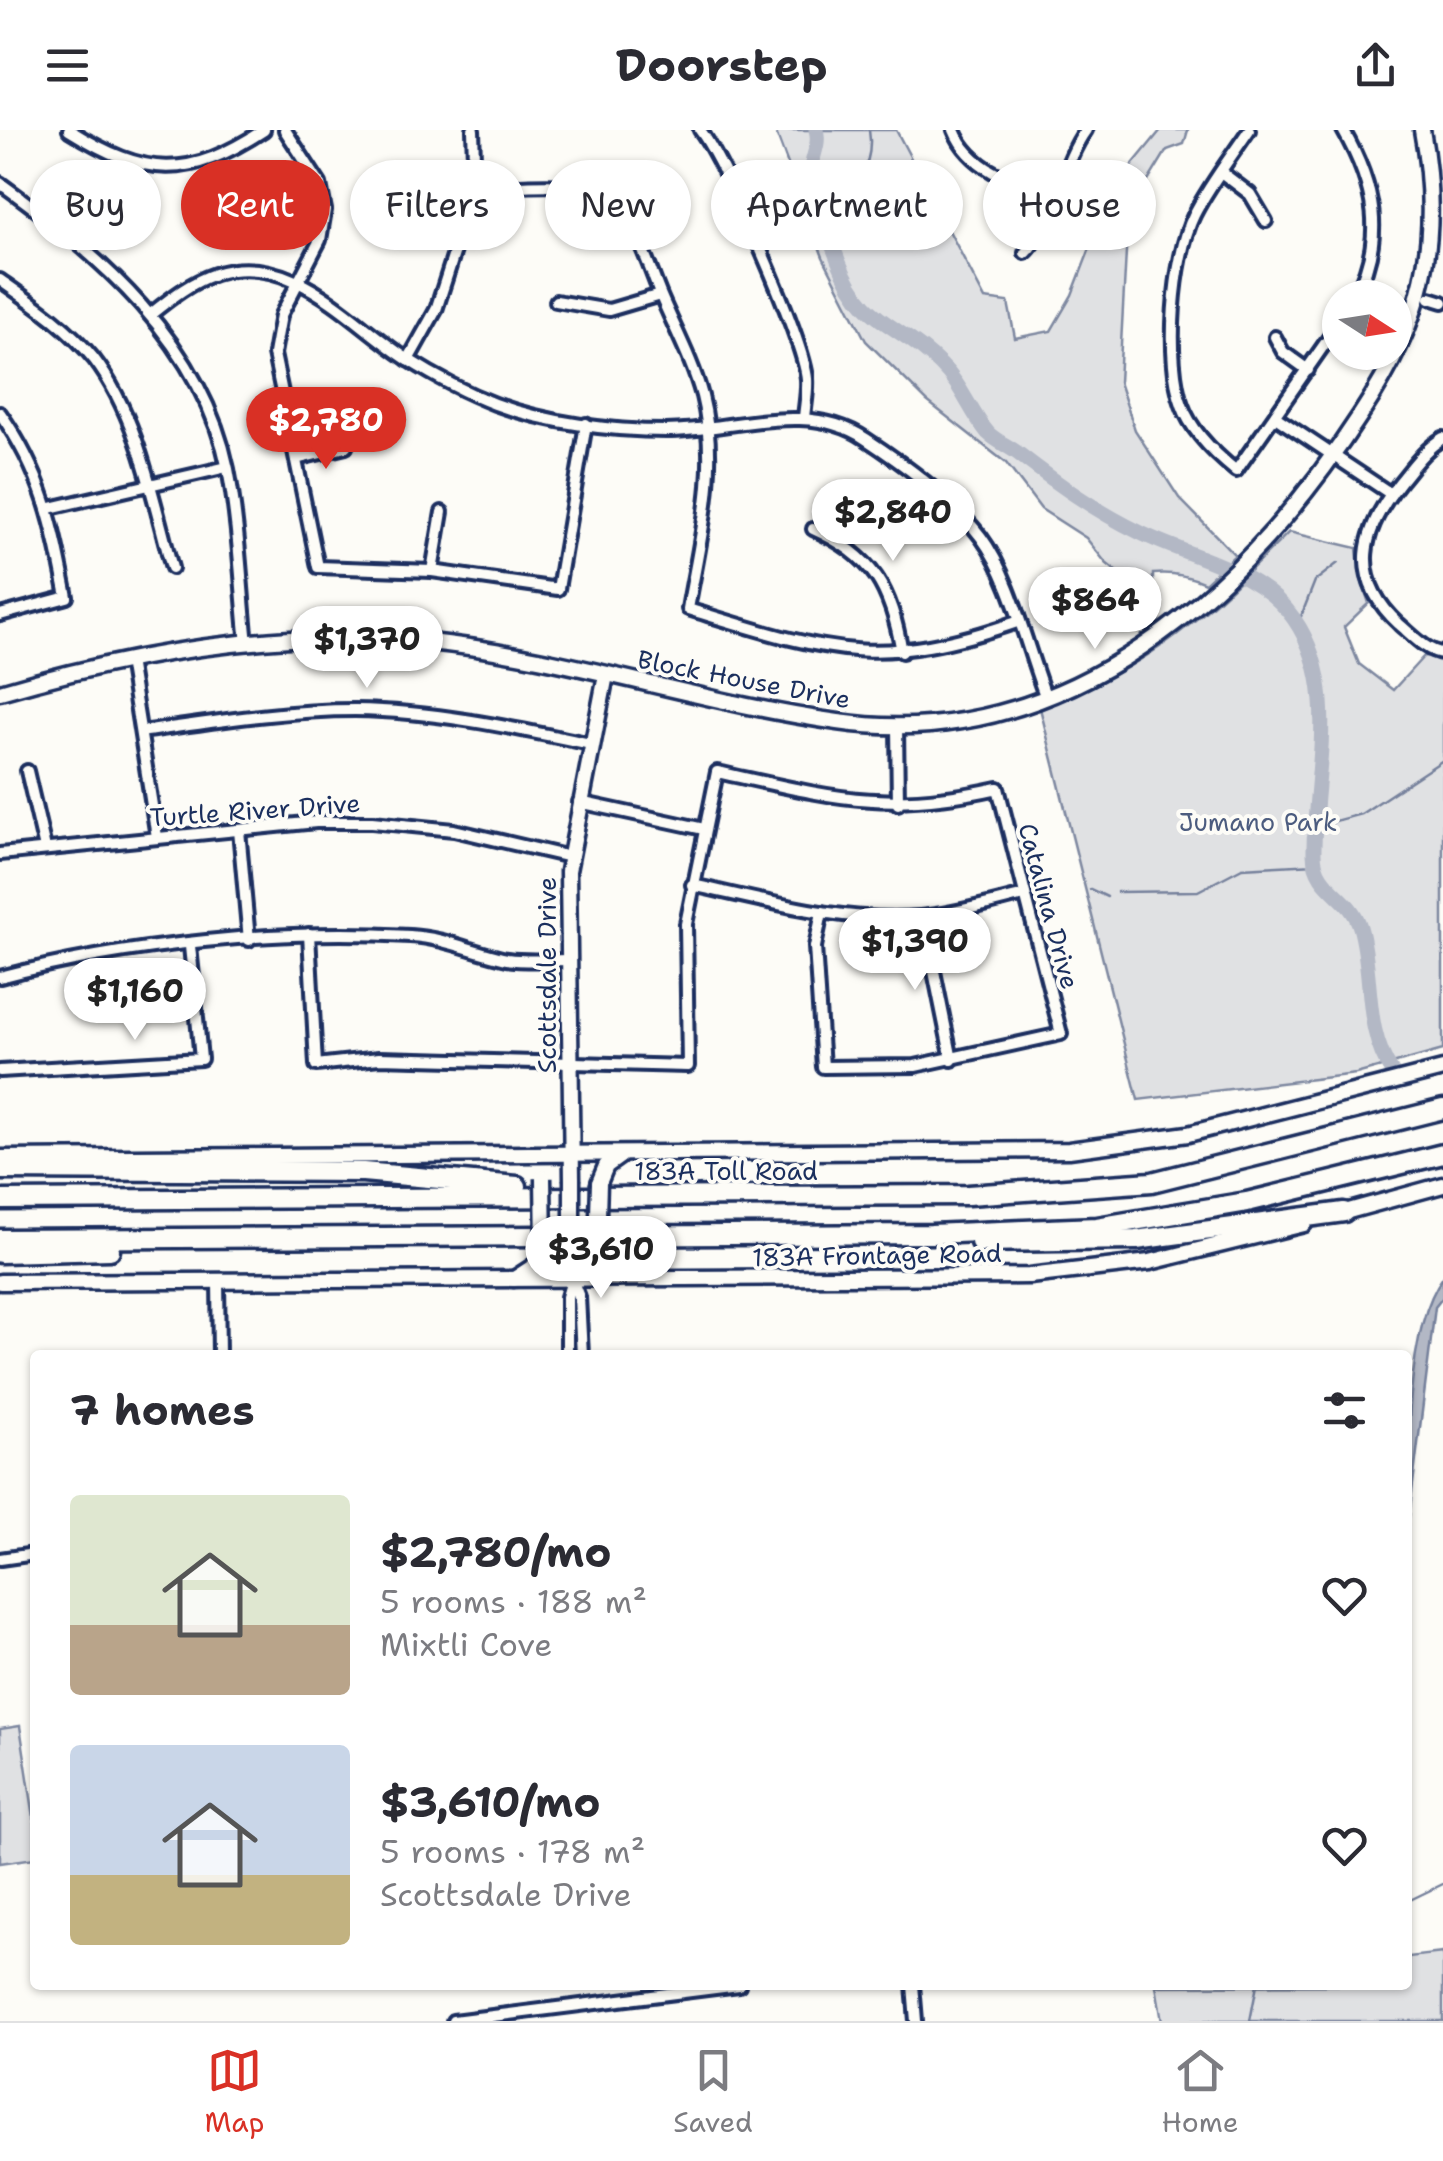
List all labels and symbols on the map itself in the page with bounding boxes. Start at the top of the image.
north arrow [1322,280,1412,370]
pin: $2,780 [245,387,407,472]
pin: $2,840 [812,479,974,564]
pin: $864 [1036,567,1154,652]
pin: $1,370 [286,606,448,691]
street label: Block House Drive [635,642,853,716]
street label: Turtle River Drive [149,786,361,834]
park label: Jumano Park [1179,805,1337,839]
street label: Catalina Drive [1010,819,1088,993]
street label: Scottsdale Drive [530,877,564,1073]
pin: $1,390 [834,908,996,993]
pin: $1,160 [54,958,216,1043]
street label: 183A Toll Road [634,1154,818,1188]
pin: $3,610 [520,1216,682,1301]
street label: 183A Frontage Road [752,1236,1002,1274]

